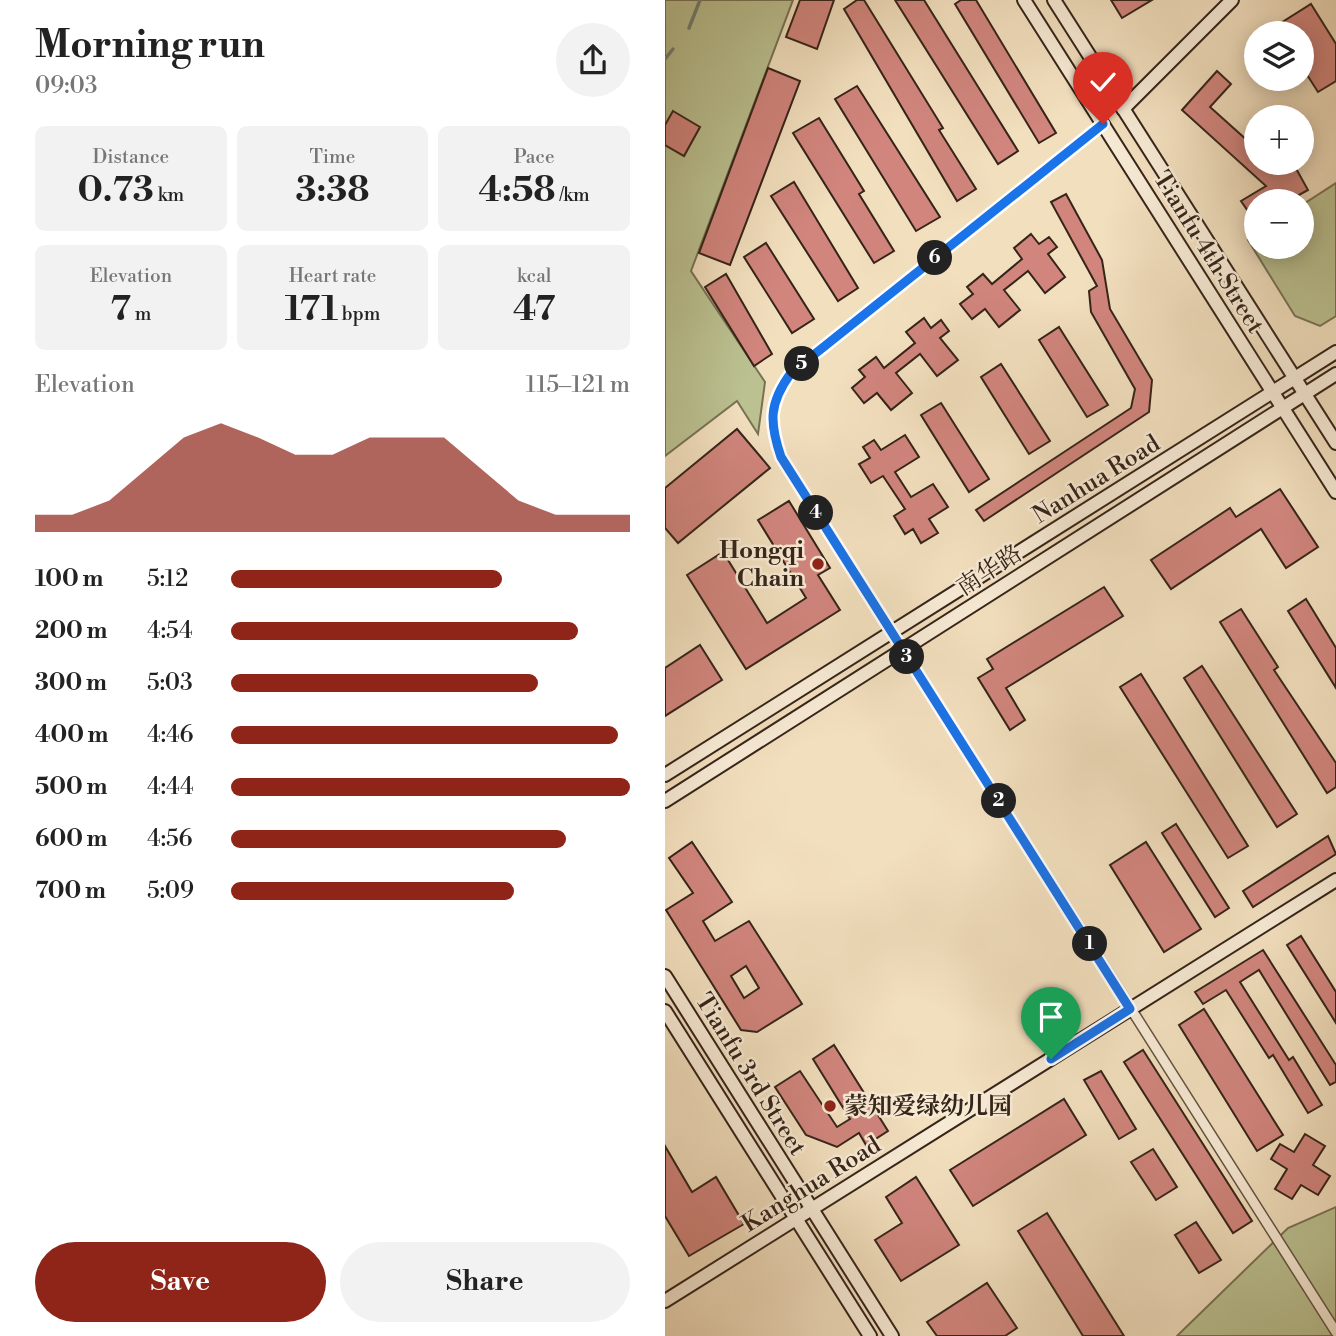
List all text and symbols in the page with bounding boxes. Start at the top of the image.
map controls [1244,21,1314,259]
button: layers [1244,21,1314,91]
text: Morning run [35,22,265,69]
button: share [556,23,630,97]
pin [1073,52,1133,124]
icon: check [1084,63,1122,101]
text: 09:03 [35,72,97,100]
button: + [1244,105,1314,175]
text: Distance [92,145,169,169]
text: Time [310,145,355,169]
text: Pace [514,145,555,169]
street label: Tianfu 4th Street [1146,166,1270,340]
text: 0.73 [77,169,154,212]
text: 3:38 [295,169,370,212]
text: 4:58 [479,169,556,212]
text: km [154,183,184,207]
text: /km [556,183,590,207]
button: − [1244,189,1314,259]
pin: 6 [917,240,953,276]
text: 6 [929,245,940,269]
text: Elevation [90,264,172,288]
text: Heart rate [289,264,376,288]
text: kcal [517,264,551,288]
text: 7 [110,288,131,331]
text: 171 [285,288,338,331]
text: 47 [513,288,555,331]
text: m [131,302,151,326]
text: bpm [338,302,380,326]
pin: 5 [785,346,819,382]
text: 5 [796,351,807,375]
text: Elevation [35,371,135,399]
text: 115–121 m [526,371,630,399]
street label: Nanhua Road [1027,429,1166,531]
pin: 4 [799,496,833,530]
text: 4 [809,500,822,524]
place label: Hongqi Chain [719,536,804,594]
street label: 南华路 [951,539,1028,603]
marker: Hongqi Chain [810,556,826,572]
text: 100 m [35,565,103,593]
text: 5:12 [147,565,188,593]
text: 200 m [35,617,107,645]
text: 4:54 [147,617,193,645]
pin: 3 [889,640,925,674]
text: 3 [901,644,912,668]
text: 300 m [35,669,107,697]
text: 5:03 [147,669,193,697]
text: 400 m [35,721,108,749]
text: 4:46 [147,721,194,749]
text: 500 m [35,773,107,801]
text: 4:44 [147,773,194,801]
pin: 2 [981,784,1017,818]
text: 2 [993,788,1004,812]
text: 600 m [35,825,108,853]
text: 4:56 [147,825,193,853]
text: 700 m [35,877,106,905]
text: 5:09 [147,877,194,905]
pin: 1 [1073,926,1107,962]
text: 1 [1085,931,1094,955]
pin [1021,987,1081,1059]
street label: Tianfu 3rd Street [688,988,812,1162]
icon: arrive [1032,998,1070,1036]
place label: 蒙知爱绿幼儿园 [844,1092,1012,1122]
marker: 蒙知爱绿幼儿园 [822,1098,838,1114]
street label: Kanghua Road [737,1130,887,1239]
button: Save [35,1242,326,1322]
button: Share [340,1242,630,1322]

